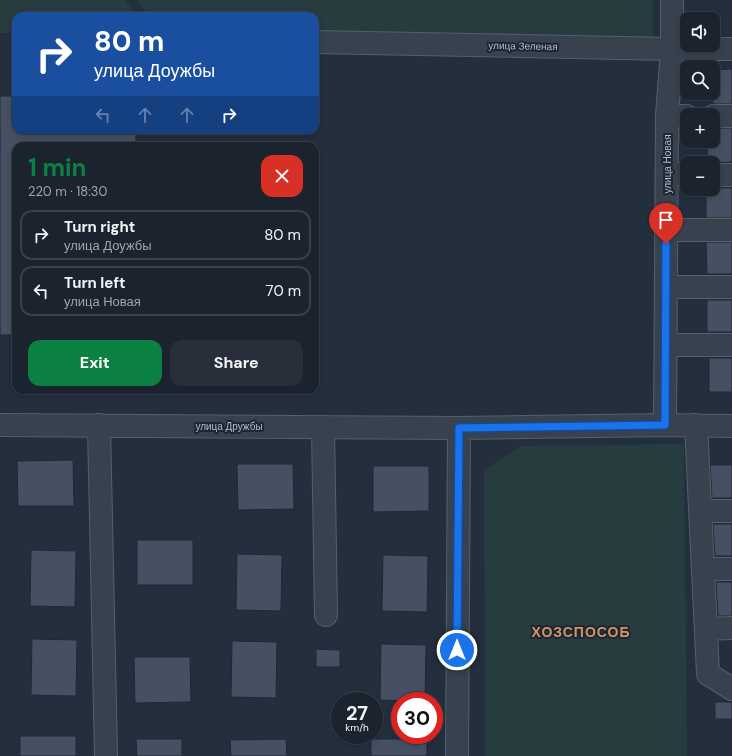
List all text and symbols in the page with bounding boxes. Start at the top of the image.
map controls [680,12,720,196]
button: sound [680,12,720,52]
text: 80 m [94,23,164,60]
icon: right [28,28,80,80]
street label: улица Зеленая [488,39,558,53]
text: улица Доужбы [94,59,215,83]
button: search [680,60,720,100]
icon: left [92,104,114,126]
icon: ahead [134,104,156,126]
icon: ahead [176,104,198,126]
icon: right [218,104,240,126]
button: + [680,108,720,148]
street label: улица Новая [661,134,674,194]
text: 1 min [28,152,86,183]
button: close [261,155,303,197]
button: − [680,156,720,196]
text: 220 m · 18:30 [28,183,107,200]
pin [649,203,683,244]
icon: arrive [655,209,677,231]
text: Turn right [64,217,135,237]
icon: right [30,224,52,246]
text: 80 m [264,225,301,245]
text: улица Доужбы [64,237,152,254]
text: Turn left [64,273,125,293]
icon: left [30,280,52,302]
text: 70 m [266,281,301,301]
text: улица Новая [64,293,141,310]
button: Exit [28,340,162,386]
button: Share [170,340,303,386]
street label: улица Дружбы [195,420,263,433]
district label: ХОЗСПОСОБ [531,623,631,641]
position arrow [436,629,478,671]
speed limit sign: 30 [391,692,443,744]
text: 27 [346,700,368,726]
text: km/h [345,721,369,734]

